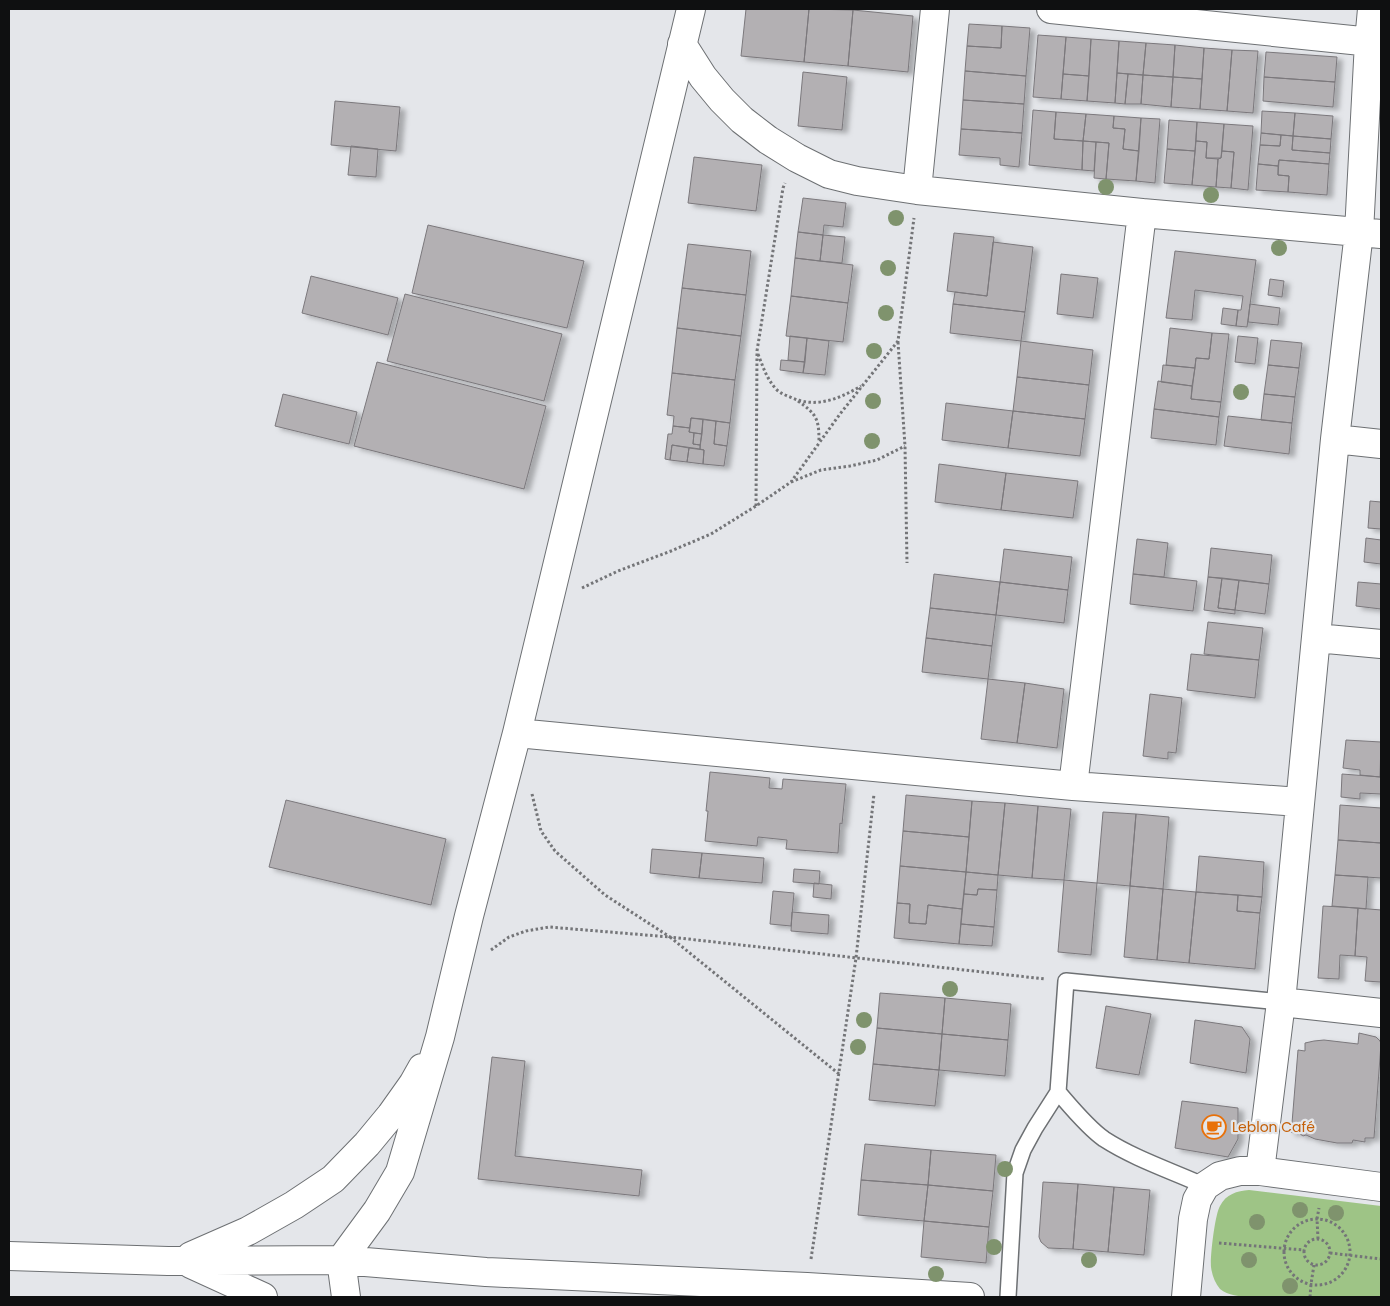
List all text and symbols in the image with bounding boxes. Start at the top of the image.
cafe icon: Leblon Café [1201,1114,1227,1140]
place label: Leblon Café [1232,1117,1315,1137]

